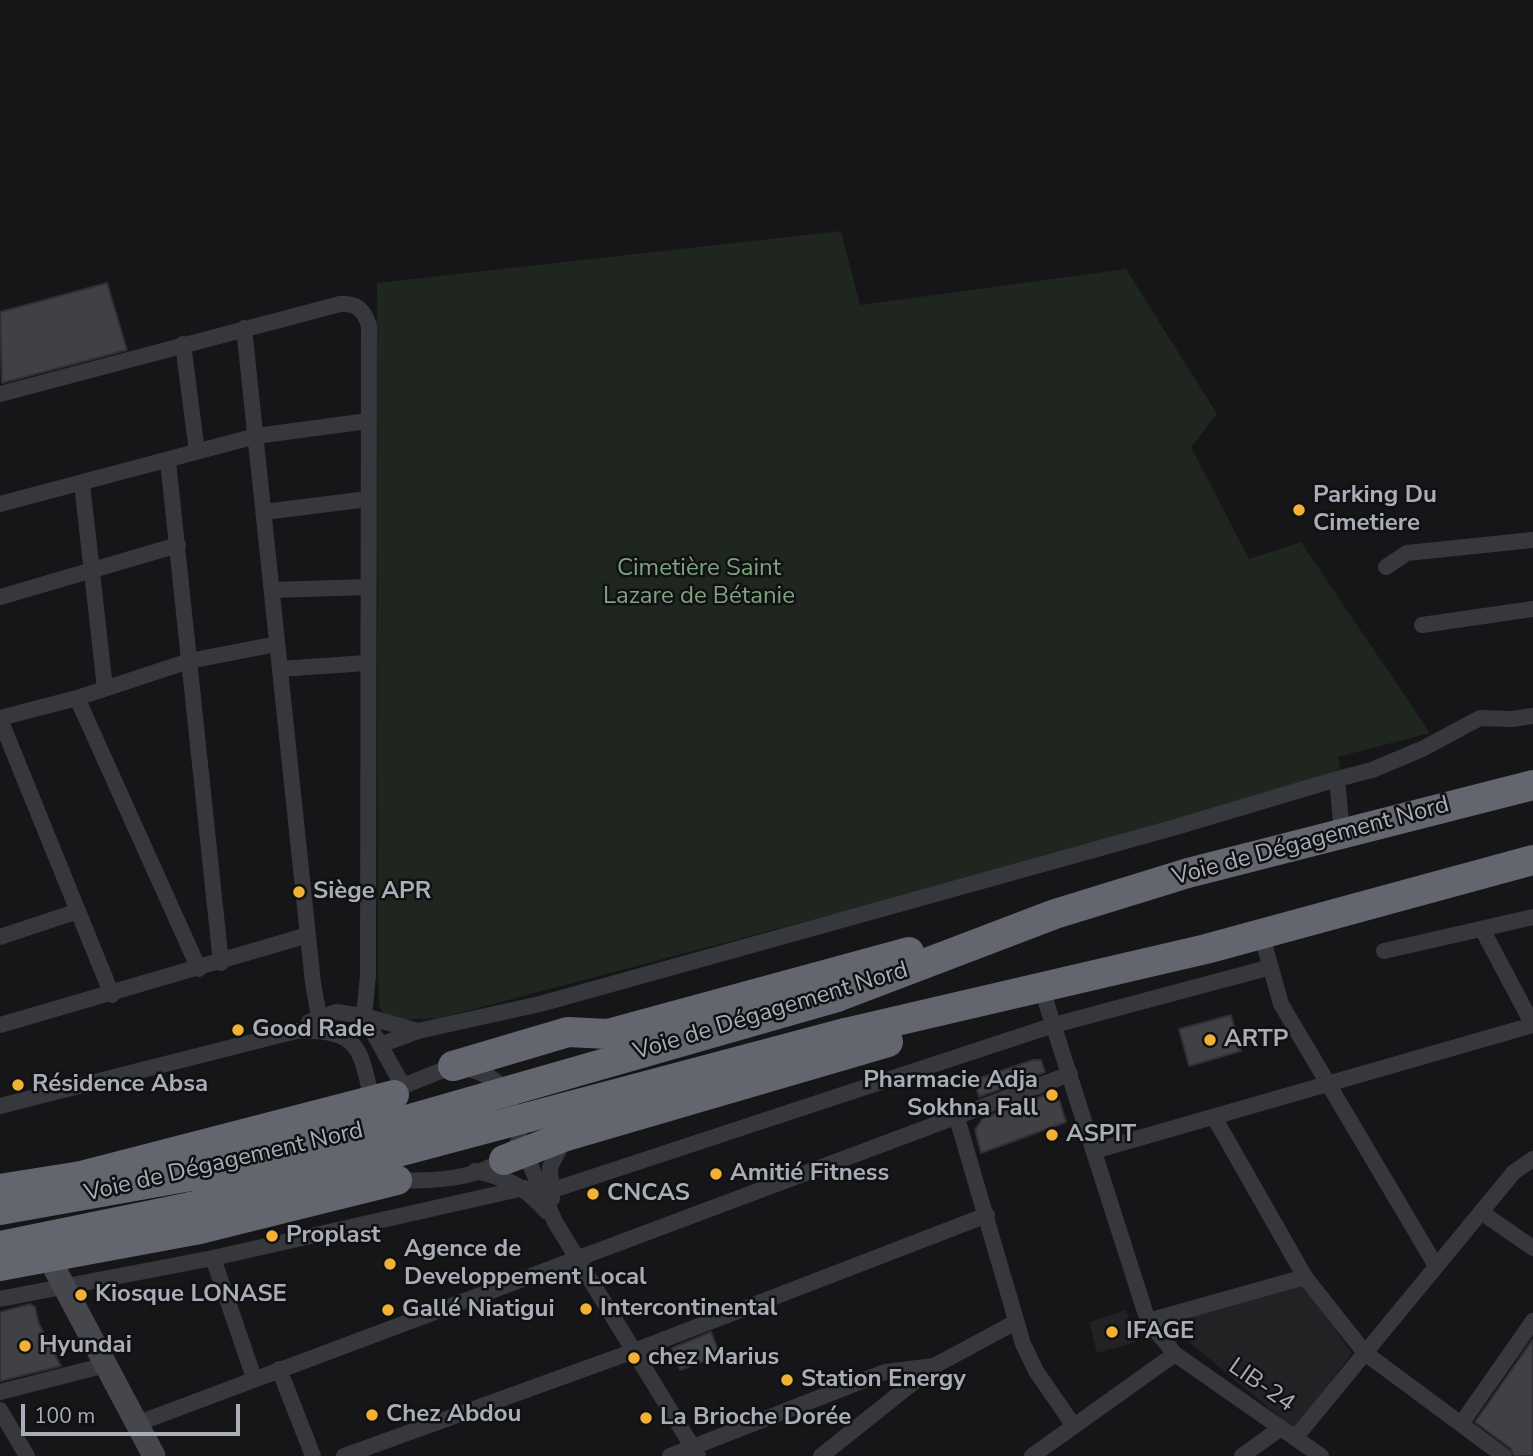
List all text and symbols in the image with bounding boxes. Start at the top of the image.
place label: Parking Du Cimetiere [1313,482,1437,538]
marker: Parking Du Cimetiere [1291,502,1307,518]
park label: Cimetière Saint Lazare de Bétanie [603,555,795,611]
street label: Voie de Dégagement Nord [1170,791,1452,893]
place label: Siège APR [313,878,431,906]
marker: Siège APR [291,884,307,900]
street label: Voie de Dégagement Nord [630,957,912,1067]
place label: Good Rade [252,1016,375,1044]
marker: Good Rade [230,1022,246,1038]
place label: ARTP [1224,1026,1288,1054]
marker: ARTP [1202,1032,1218,1048]
place label: Pharmacie Adja Sokhna Fall [863,1067,1038,1123]
place label: Résidence Absa [32,1071,208,1099]
marker: Résidence Absa [10,1077,26,1093]
marker: Pharmacie Adja Sokhna Fall [1044,1087,1060,1103]
street label: Voie de Dégagement Nord [82,1117,366,1209]
place label: ASPIT [1066,1121,1136,1149]
marker: ASPIT [1044,1127,1060,1143]
place label: Amitié Fitness [730,1160,889,1188]
marker: Amitié Fitness [708,1166,724,1182]
place label: CNCAS [607,1180,690,1208]
marker: CNCAS [585,1186,601,1202]
place label: Proplast [286,1222,380,1250]
marker: Proplast [264,1228,280,1244]
place label: Agence de Developpement Local [404,1236,647,1292]
marker: Agence de Developpement Local [382,1256,398,1272]
place label: Kiosque LONASE [95,1281,287,1309]
marker: Kiosque LONASE [73,1287,89,1303]
place label: Intercontinental [600,1295,777,1323]
place label: Gallé Niatigui [402,1296,555,1324]
marker: Intercontinental [578,1301,594,1317]
marker: Gallé Niatigui [380,1302,396,1318]
place label: IFAGE [1126,1318,1194,1346]
marker: IFAGE [1104,1324,1120,1340]
place label: Hyundai [39,1332,132,1360]
marker: Hyundai [17,1338,33,1354]
place label: chez Marius [648,1344,779,1372]
marker: chez Marius [626,1350,642,1366]
street label: LIB-24 [1222,1353,1300,1419]
place label: Station Energy [801,1366,966,1394]
marker: Station Energy [779,1372,795,1388]
scale bar [24,1390,243,1434]
place label: Chez Abdou [386,1401,521,1429]
text: 100 m [34,1402,95,1430]
place label: La Brioche Dorée [660,1404,851,1432]
marker: Chez Abdou [364,1407,380,1423]
marker: La Brioche Dorée [638,1410,654,1426]

